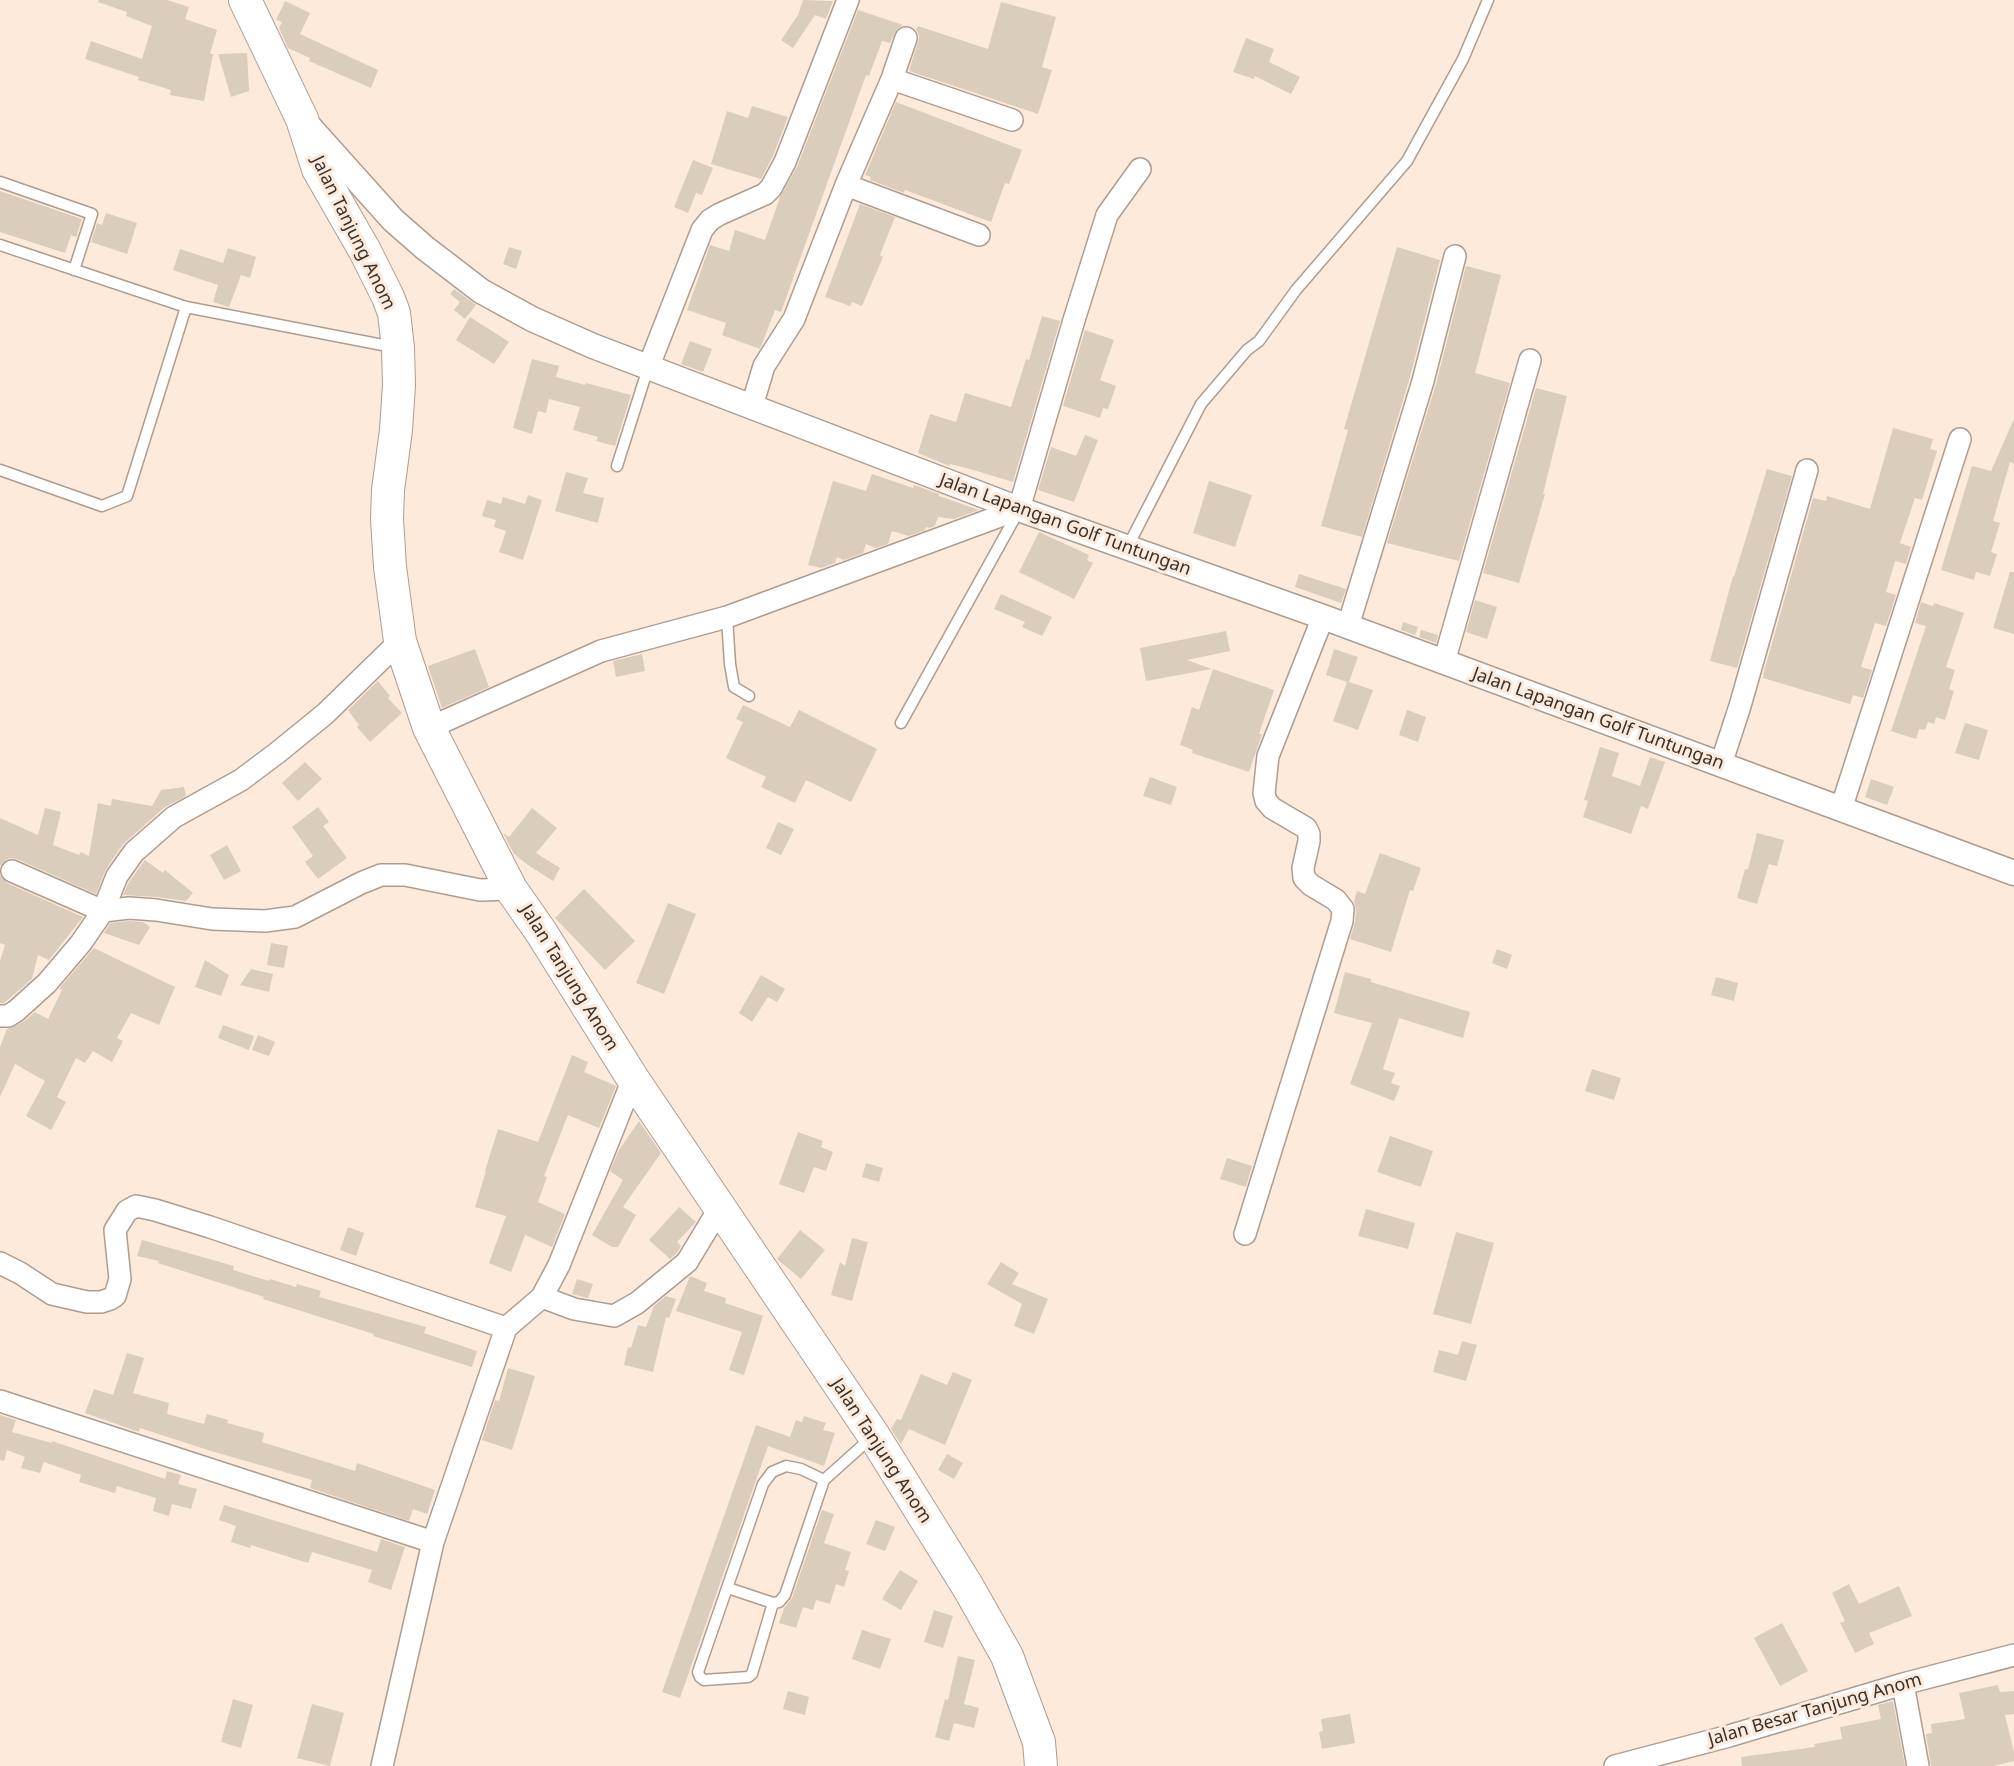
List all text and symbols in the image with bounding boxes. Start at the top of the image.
street label: Jalan Tanjung Anom [306,153,400,313]
street label: Jalan Lapangan Golf Tuntungan [936,469,1194,581]
street label: Jalan Lapangan Golf Tuntungan [1469,663,1727,775]
street label: Jalan Tanjung Anom [515,901,623,1055]
street label: Jalan Tanjung Anom [826,1375,936,1527]
street label: Jalan Besar Tanjung Anom [1706,1669,1924,1751]

